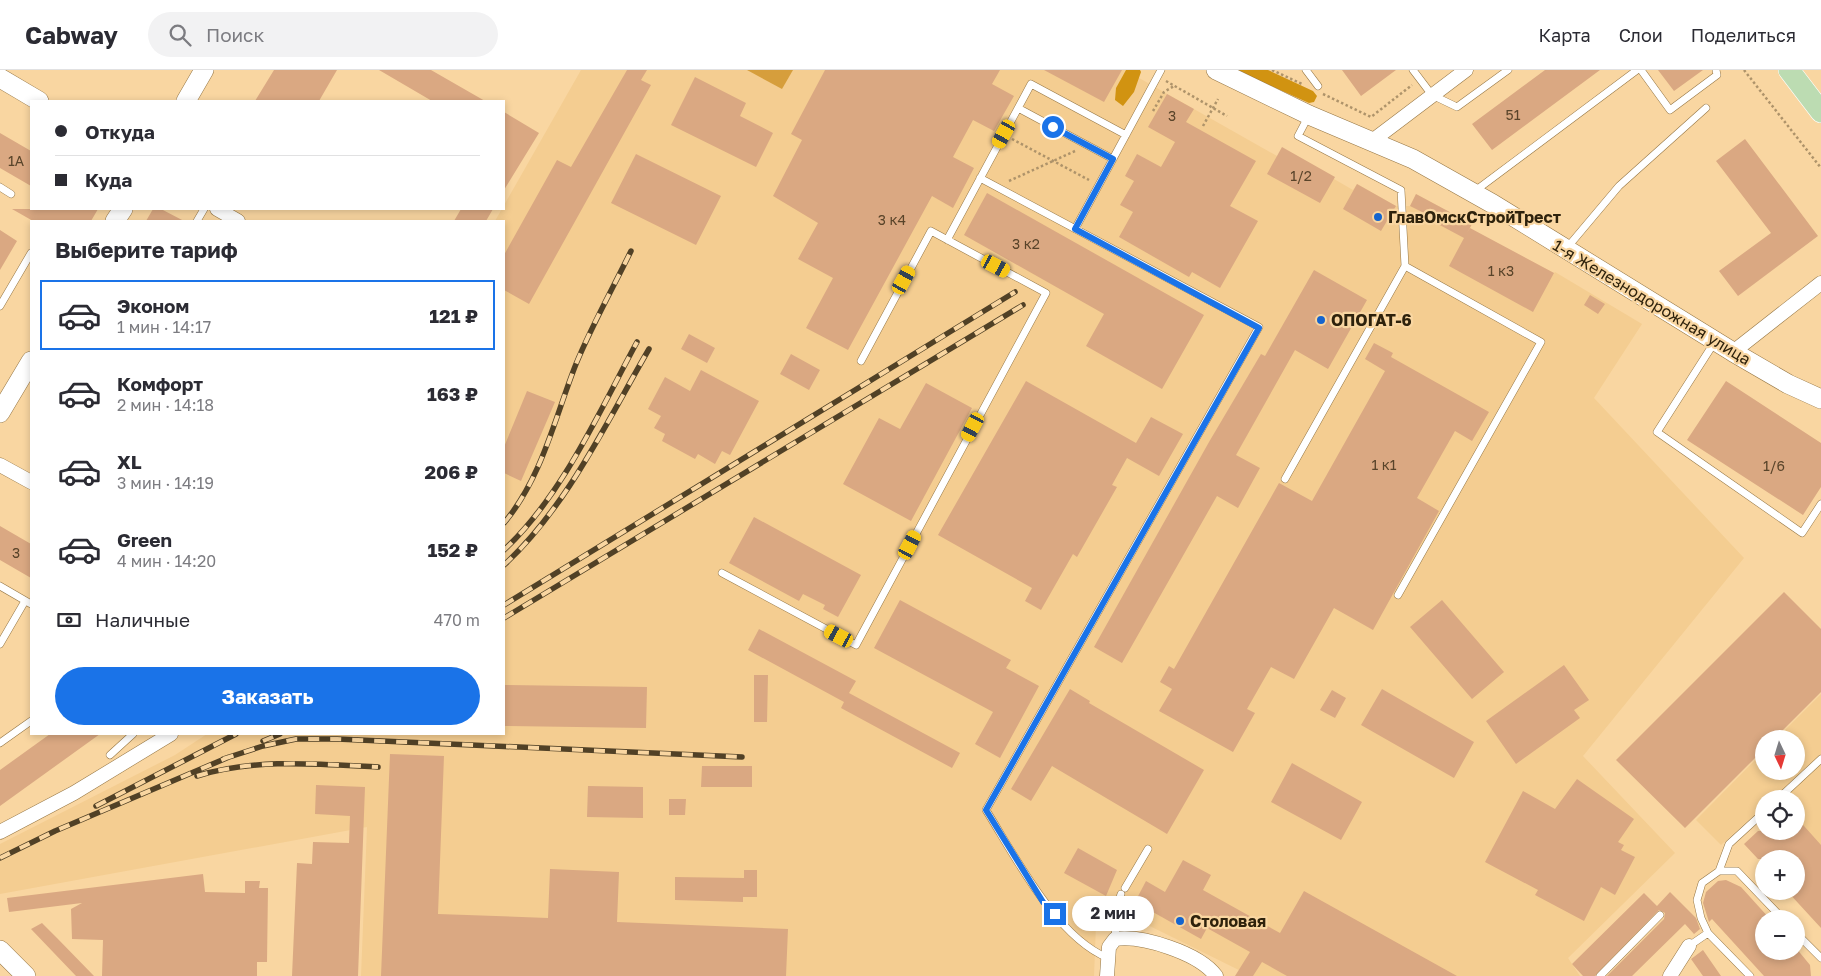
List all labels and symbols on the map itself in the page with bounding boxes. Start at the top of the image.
house number: 51 [1506,106,1521,123]
house number: 3 [1168,107,1176,124]
route start [1042,116,1064,138]
car [990,117,1017,151]
house number: 1А [8,152,25,169]
house number: 1/2 [1290,167,1312,184]
place label: ГлавОмскСтройТрест [1388,207,1561,227]
house number: 3 к4 [878,211,906,228]
marker: ГлавОмскСтройТрест [1372,211,1384,223]
house number: 3 к2 [1012,235,1040,252]
street label: 1-я Железнодорожная улица [1549,235,1755,369]
car [979,252,1012,280]
house number: 1 к3 [1488,262,1514,279]
car [890,263,917,297]
place label: ОПОГАТ-6 [1331,310,1412,330]
marker: ОПОГАТ-6 [1315,314,1327,326]
car [959,410,986,444]
house number: 1 к1 [1371,456,1397,473]
house number: 1/6 [1763,457,1785,474]
car [896,528,923,562]
house number: 3 [12,544,20,561]
car [822,622,855,650]
north arrow [1755,730,1805,780]
callout: 2 мин [1072,896,1155,932]
route end [1044,903,1066,925]
place label: Столовая [1190,911,1266,931]
marker: Столовая [1174,915,1186,927]

